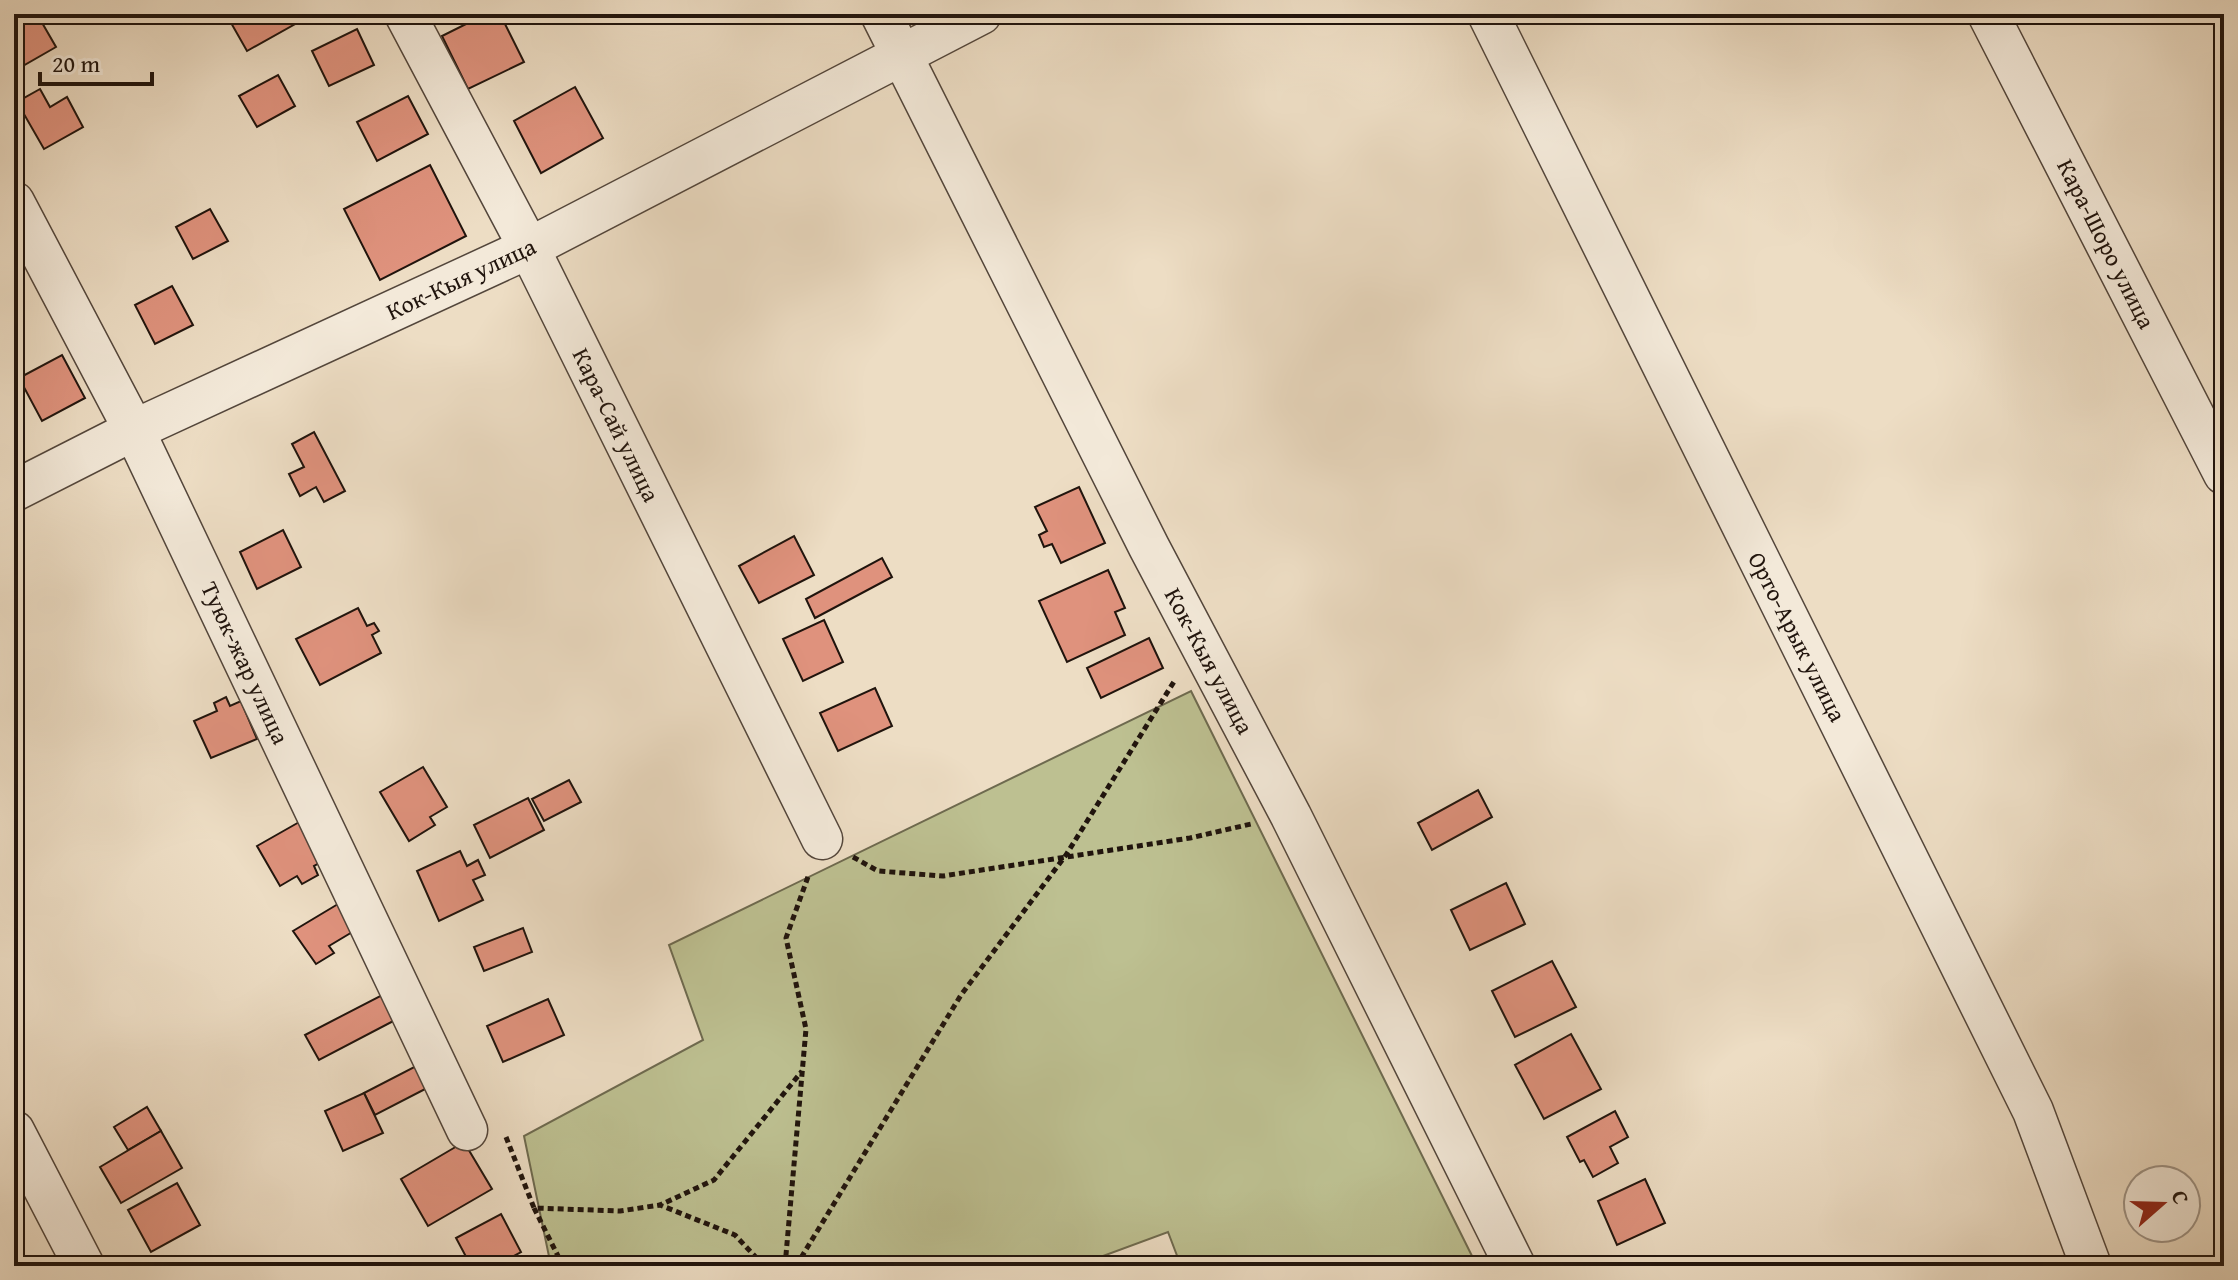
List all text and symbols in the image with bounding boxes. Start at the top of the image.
scale bar [40,36,152,86]
text: 20 m [52,46,100,81]
street label: Кара-Шоро улица [2049,153,2165,335]
street label: Кок-Кыя улица [380,228,542,329]
street label: Кара-Сай улица [564,342,669,508]
street label: Орто-Арык улица [1740,546,1856,728]
street label: Туюк-жар улица [192,576,299,750]
street label: Кок-Кыя улица [1156,581,1263,741]
north arrow [2122,1164,2202,1244]
text: С [2164,1186,2198,1208]

